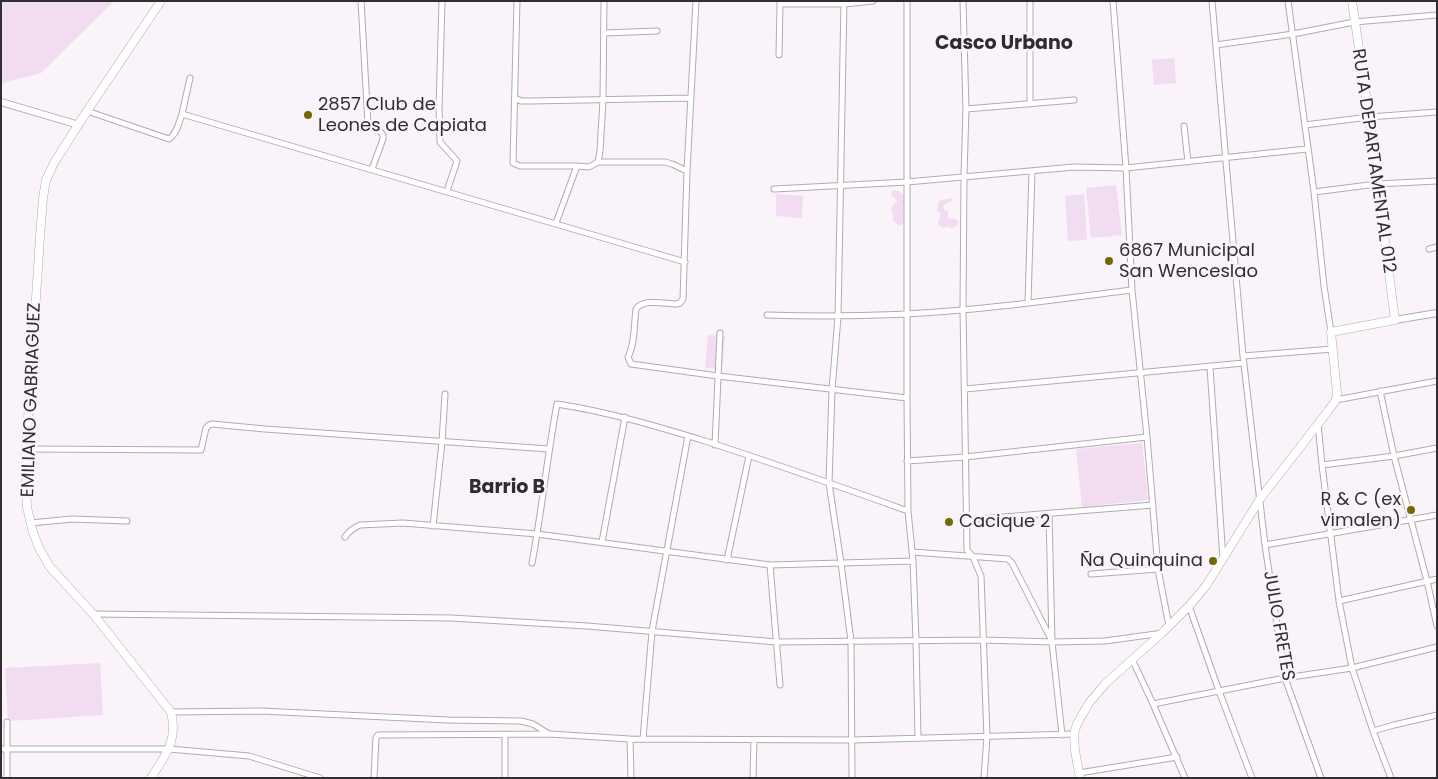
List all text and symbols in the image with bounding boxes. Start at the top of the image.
district label: Casco Urbano [935,33,1073,55]
street label: RUTA DEPARTAMENTAL 012 [1347,47,1399,275]
place label: 2857 Club de Leones de Capiata [318,94,487,136]
marker: 2857 Club de Leones de Capiata [302,109,314,121]
place label: 6867 Municipal San Wenceslao [1119,240,1258,282]
marker: 6867 Municipal San Wenceslao [1103,255,1115,267]
street label: EMILIANO GABRIAGUEZ [18,302,46,498]
district label: Barrio B [469,477,545,499]
place label: R & C (ex vimalen) [1320,489,1401,532]
marker: R & C (ex vimalen) [1405,504,1417,516]
place label: Cacique 2 [959,511,1050,533]
marker: Cacique 2 [943,516,955,528]
place label: Ña Quinquina [1080,550,1203,572]
marker: Ña Quinquina [1207,555,1219,567]
street label: JULIO FRETES [1258,569,1298,683]

